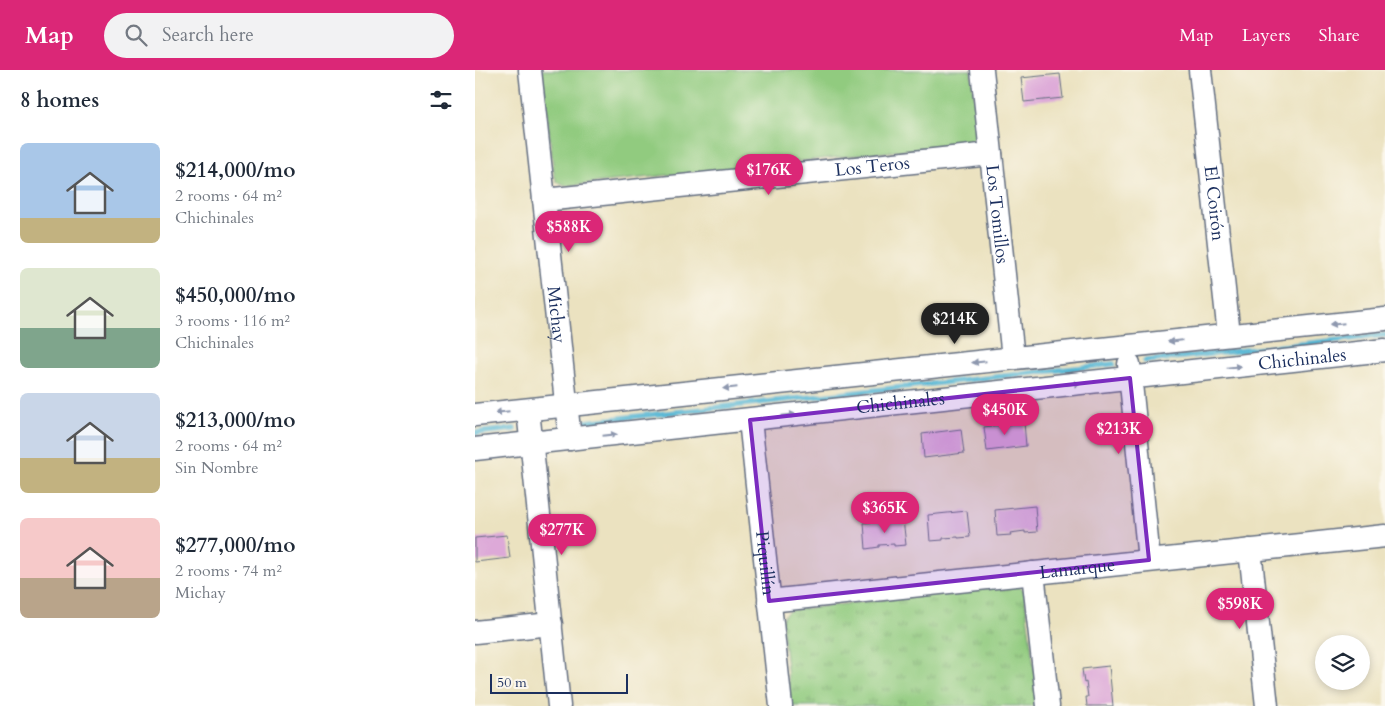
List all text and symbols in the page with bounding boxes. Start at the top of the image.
search box [104,13,454,58]
text: Map [25,19,74,52]
icon: search [122,21,150,49]
text: Search here [162,22,254,48]
text: Map [1179,23,1214,48]
text: Layers [1242,23,1291,48]
text: Share [1319,23,1360,48]
text: 8 homes [20,86,99,115]
icon: filters [427,86,455,114]
street label: Los Teros [834,150,911,183]
pin: $176K [734,154,804,196]
text: $214,000/mo [175,156,295,185]
text: $176K [746,159,792,181]
icon: home [60,163,120,223]
street label: Los Tomillos [979,163,1015,265]
street label: El Coirón [1198,164,1231,243]
text: 2 rooms · 64 m² [175,185,282,207]
text: Chichinales [175,207,254,229]
pin: $588K [534,210,604,253]
text: $588K [546,216,592,238]
text: $450,000/mo [175,281,295,310]
street label: Michay [540,285,572,345]
icon: home [60,288,120,348]
pin: $214K [920,302,990,345]
text: $214K [932,308,978,330]
text: 3 rooms · 116 m² [175,310,290,332]
one-way arrow [1328,320,1344,328]
text: Chichinales [175,332,254,354]
one-way arrow [1167,337,1183,345]
street label: Chichinales [1257,342,1348,377]
one-way arrow [970,358,986,366]
one-way arrow [1227,363,1243,371]
one-way arrow [1065,380,1081,388]
one-way arrow [722,384,738,392]
street label: Chichinales [855,386,946,420]
pin: $450K [970,394,1040,436]
text: $450K [982,399,1028,421]
text: $213,000/mo [175,406,295,435]
one-way arrow [493,408,509,416]
one-way arrow [782,411,798,419]
pin: $213K [1084,412,1154,455]
icon: home [60,413,120,473]
text: $213K [1096,418,1142,440]
one-way arrow [603,431,619,439]
text: 2 rooms · 64 m² [175,435,282,457]
text: Sin Nombre [175,457,258,479]
pin: $365K [850,492,920,534]
text: $365K [862,497,908,519]
pin: $277K [527,514,597,556]
text: $277K [539,519,585,541]
street label: Piquillín [749,530,781,598]
text: $277,000/mo [175,531,295,560]
icon: home [60,538,120,598]
street label: Lamarque [1038,553,1116,585]
text: 2 rooms · 74 m² [175,560,282,582]
text: Michay [175,582,226,604]
pin: $598K [1205,588,1275,630]
text: $598K [1217,593,1263,615]
map controls [1315,635,1370,690]
button: layers [1315,635,1370,690]
scale bar [490,671,627,694]
text: 50 m [497,673,527,692]

